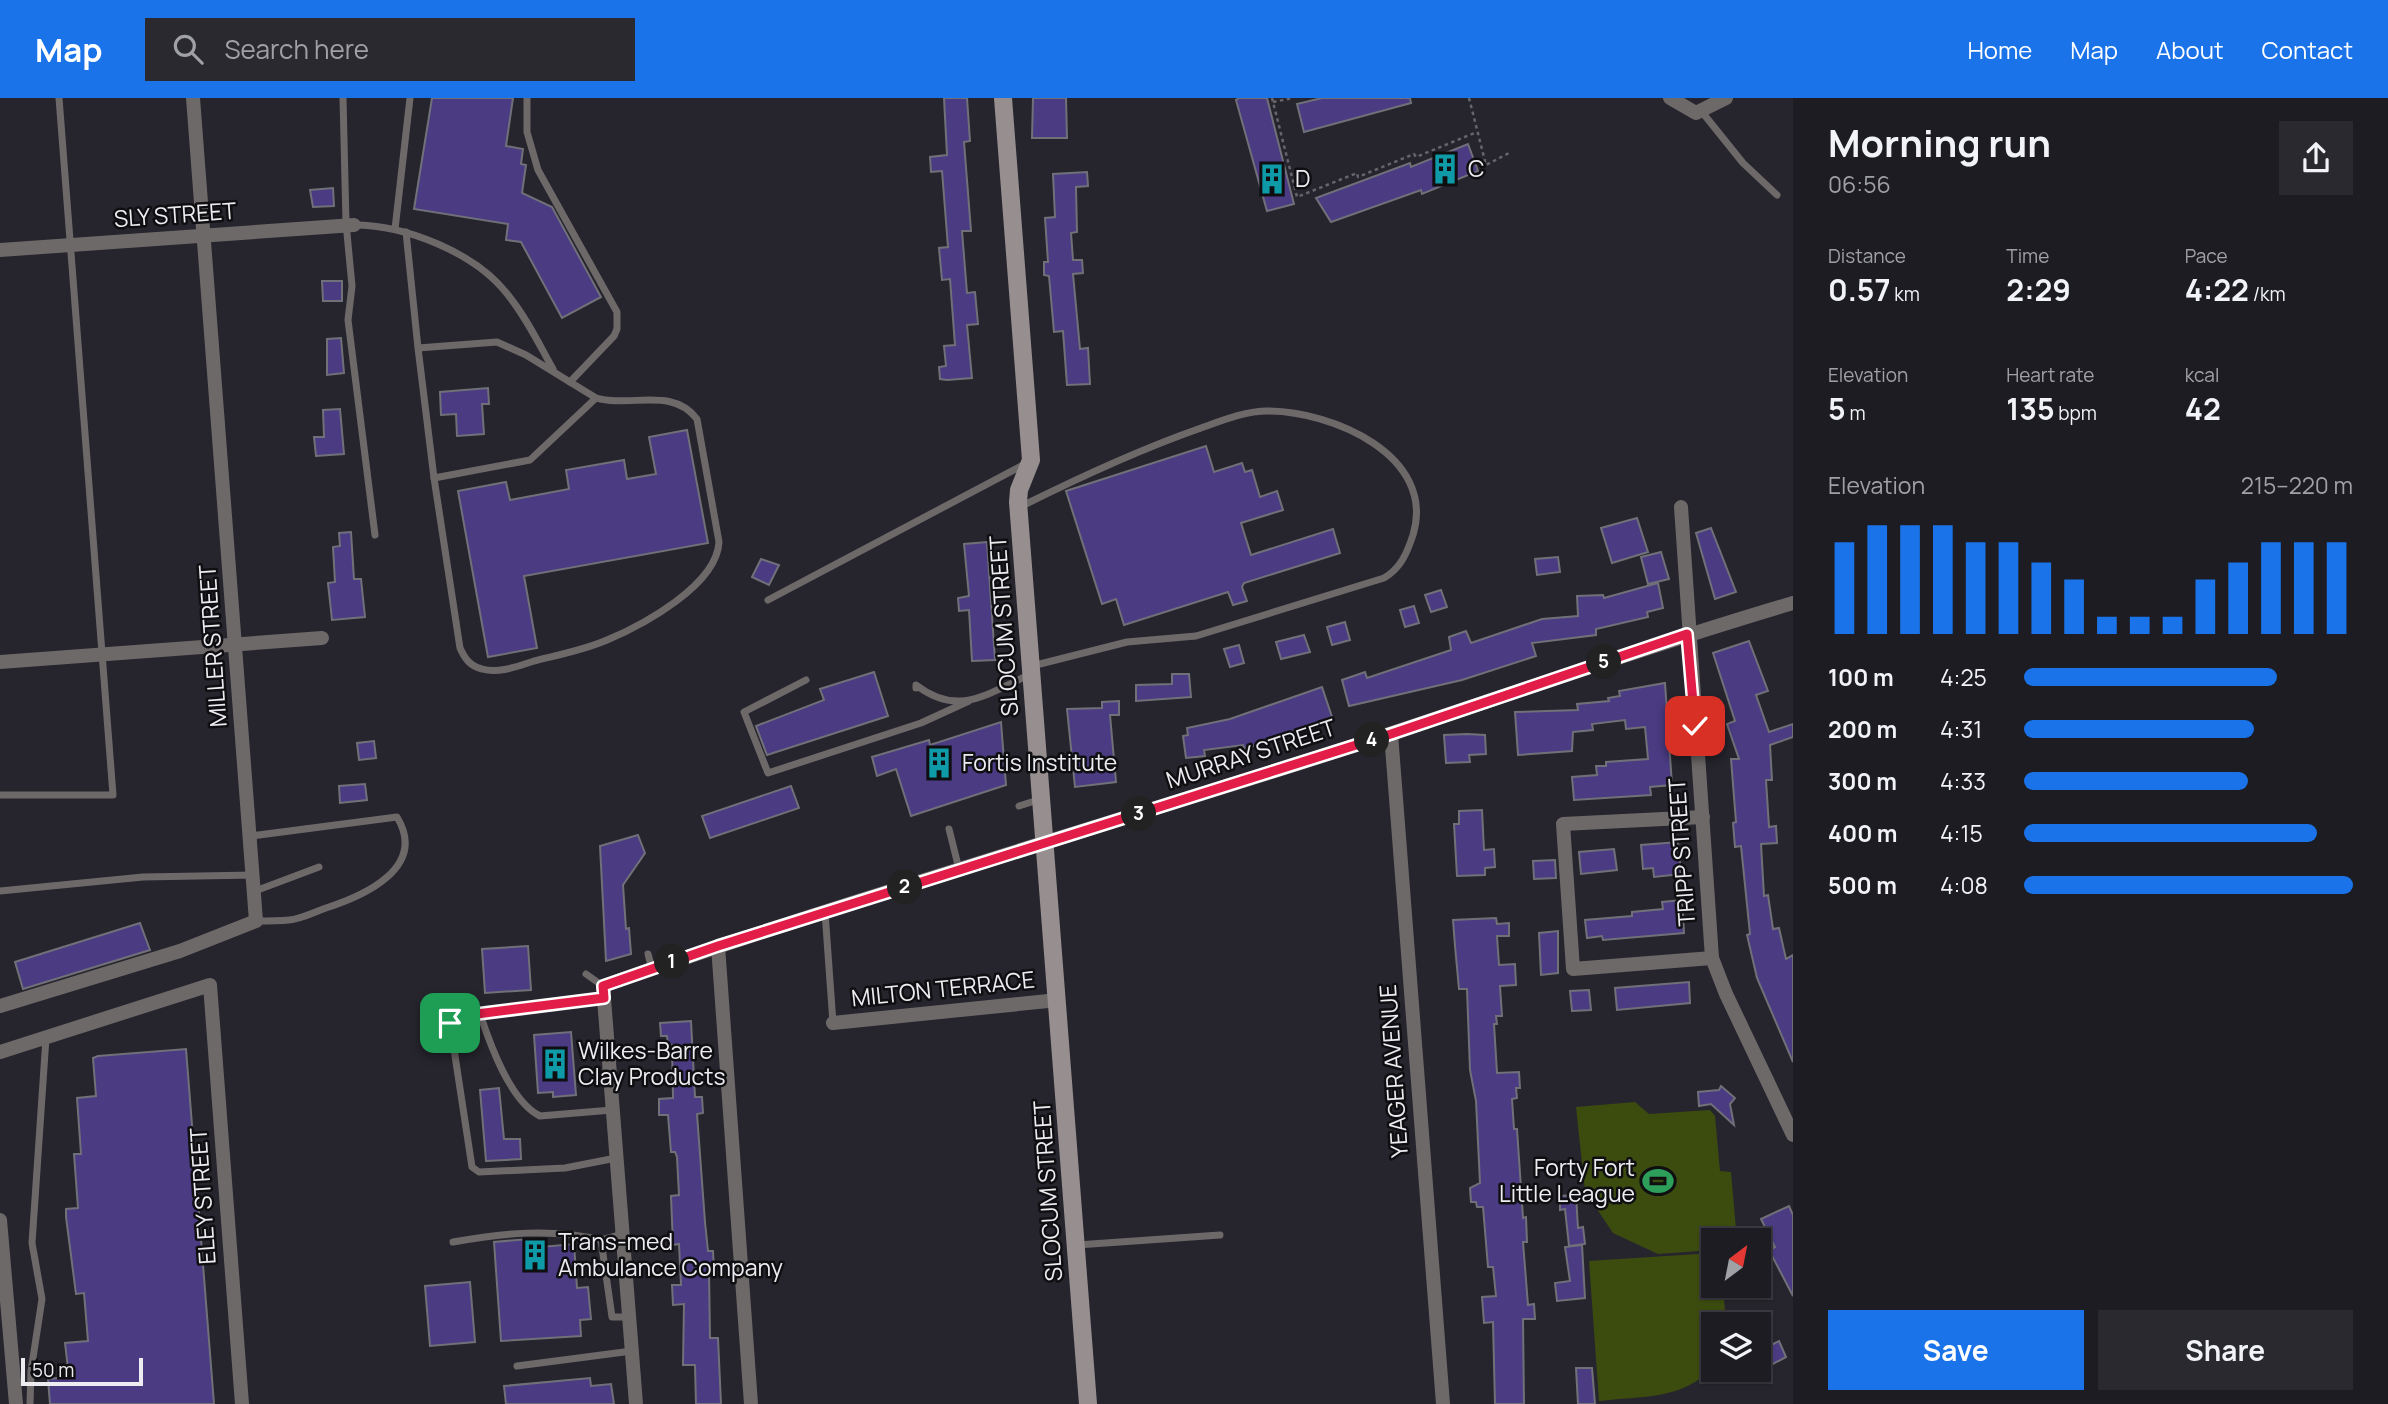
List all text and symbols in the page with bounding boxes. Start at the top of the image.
search box [145,18,635,81]
text: Map [35,27,103,72]
icon: search [169,30,207,68]
text: Search here [225,31,369,67]
text: Home [1967,33,2032,66]
text: Map [2070,33,2118,66]
text: About [2156,33,2224,66]
text: Contact [2262,33,2353,66]
text: Morning run [1828,116,2051,168]
button: share [2279,121,2353,195]
building icon: C [1428,152,1462,186]
place label: C [1468,152,1484,184]
building icon: D [1255,162,1289,196]
place label: D [1295,162,1310,194]
text: 06:56 [1828,168,1891,200]
street label: SLY STREET [113,194,237,234]
text: Distance [1828,243,1906,269]
text: Time [2006,243,2049,269]
text: Pace [2185,243,2228,269]
text: 0.57 [1828,269,1890,310]
text: 2:29 [2006,269,2071,310]
text: 4:22 [2185,269,2249,310]
text: km [1890,281,1920,307]
text: /km [2249,281,2286,307]
text: Elevation [1828,362,1908,388]
text: Heart rate [2006,362,2094,388]
text: kcal [2185,362,2219,388]
text: 5 [1828,388,1846,429]
text: 135 [2006,388,2055,429]
text: 42 [2185,388,2221,429]
text: m [1846,400,1866,426]
text: bpm [2055,400,2097,426]
text: Elevation [1828,469,1925,501]
text: 215–220 m [2241,469,2353,501]
street label: SLOCUM STREET [981,534,1025,717]
street label: MILLER STREET [190,564,234,728]
pin: 5 [1586,644,1622,680]
text: 5 [1598,648,1609,674]
text: 100 m [1828,661,1894,693]
text: 4:25 [1940,661,1987,693]
pin [1665,696,1725,756]
icon: check [1676,707,1714,745]
street label: MURRAY STREET [1162,710,1340,796]
text: 200 m [1828,713,1897,745]
text: 4:31 [1940,713,1982,745]
pin: 4 [1354,722,1390,758]
text: 4 [1366,726,1377,752]
building icon: Fortis Institute [922,746,956,780]
place label: Fortis Institute [962,746,1117,778]
text: 300 m [1828,765,1897,797]
text: 4:33 [1940,765,1986,797]
street label: TRIPP STREET [1660,777,1702,927]
pin: 3 [1122,796,1156,832]
text: 3 [1133,800,1144,826]
text: 400 m [1828,817,1898,849]
text: 4:15 [1940,817,1983,849]
text: 500 m [1828,869,1897,901]
text: 4:08 [1940,869,1988,901]
pin: 2 [888,870,922,904]
text: 2 [899,873,910,899]
pin: 1 [654,944,690,980]
text: 1 [667,948,676,974]
street label: MILTON TERRACE [850,962,1036,1014]
street label: YEAGER AVENUE [1371,983,1415,1159]
pin [420,993,480,1053]
icon: arrive [431,1004,469,1042]
place label: Wilkes-Barre Clay Products [578,1034,726,1092]
building icon: Wilkes-Barre Clay Products [538,1047,572,1081]
street label: SLOCUM STREET [1025,1099,1069,1282]
street label: ELEY STREET [181,1126,223,1265]
place label: Forty Fort Little League [1499,1151,1635,1209]
sports icon: Forty Fort Little League [1641,1164,1675,1198]
place label: Trans-med Ambulance Company [558,1225,783,1283]
north arrow [1701,1228,1771,1298]
map controls [1701,1228,1771,1382]
building icon: Trans-med Ambulance Company [518,1238,552,1272]
button: Save [1828,1310,2084,1390]
button: Share [2098,1310,2353,1390]
button: layers [1701,1312,1771,1382]
scale bar [21,1355,144,1387]
text: 50 m [32,1357,74,1383]

